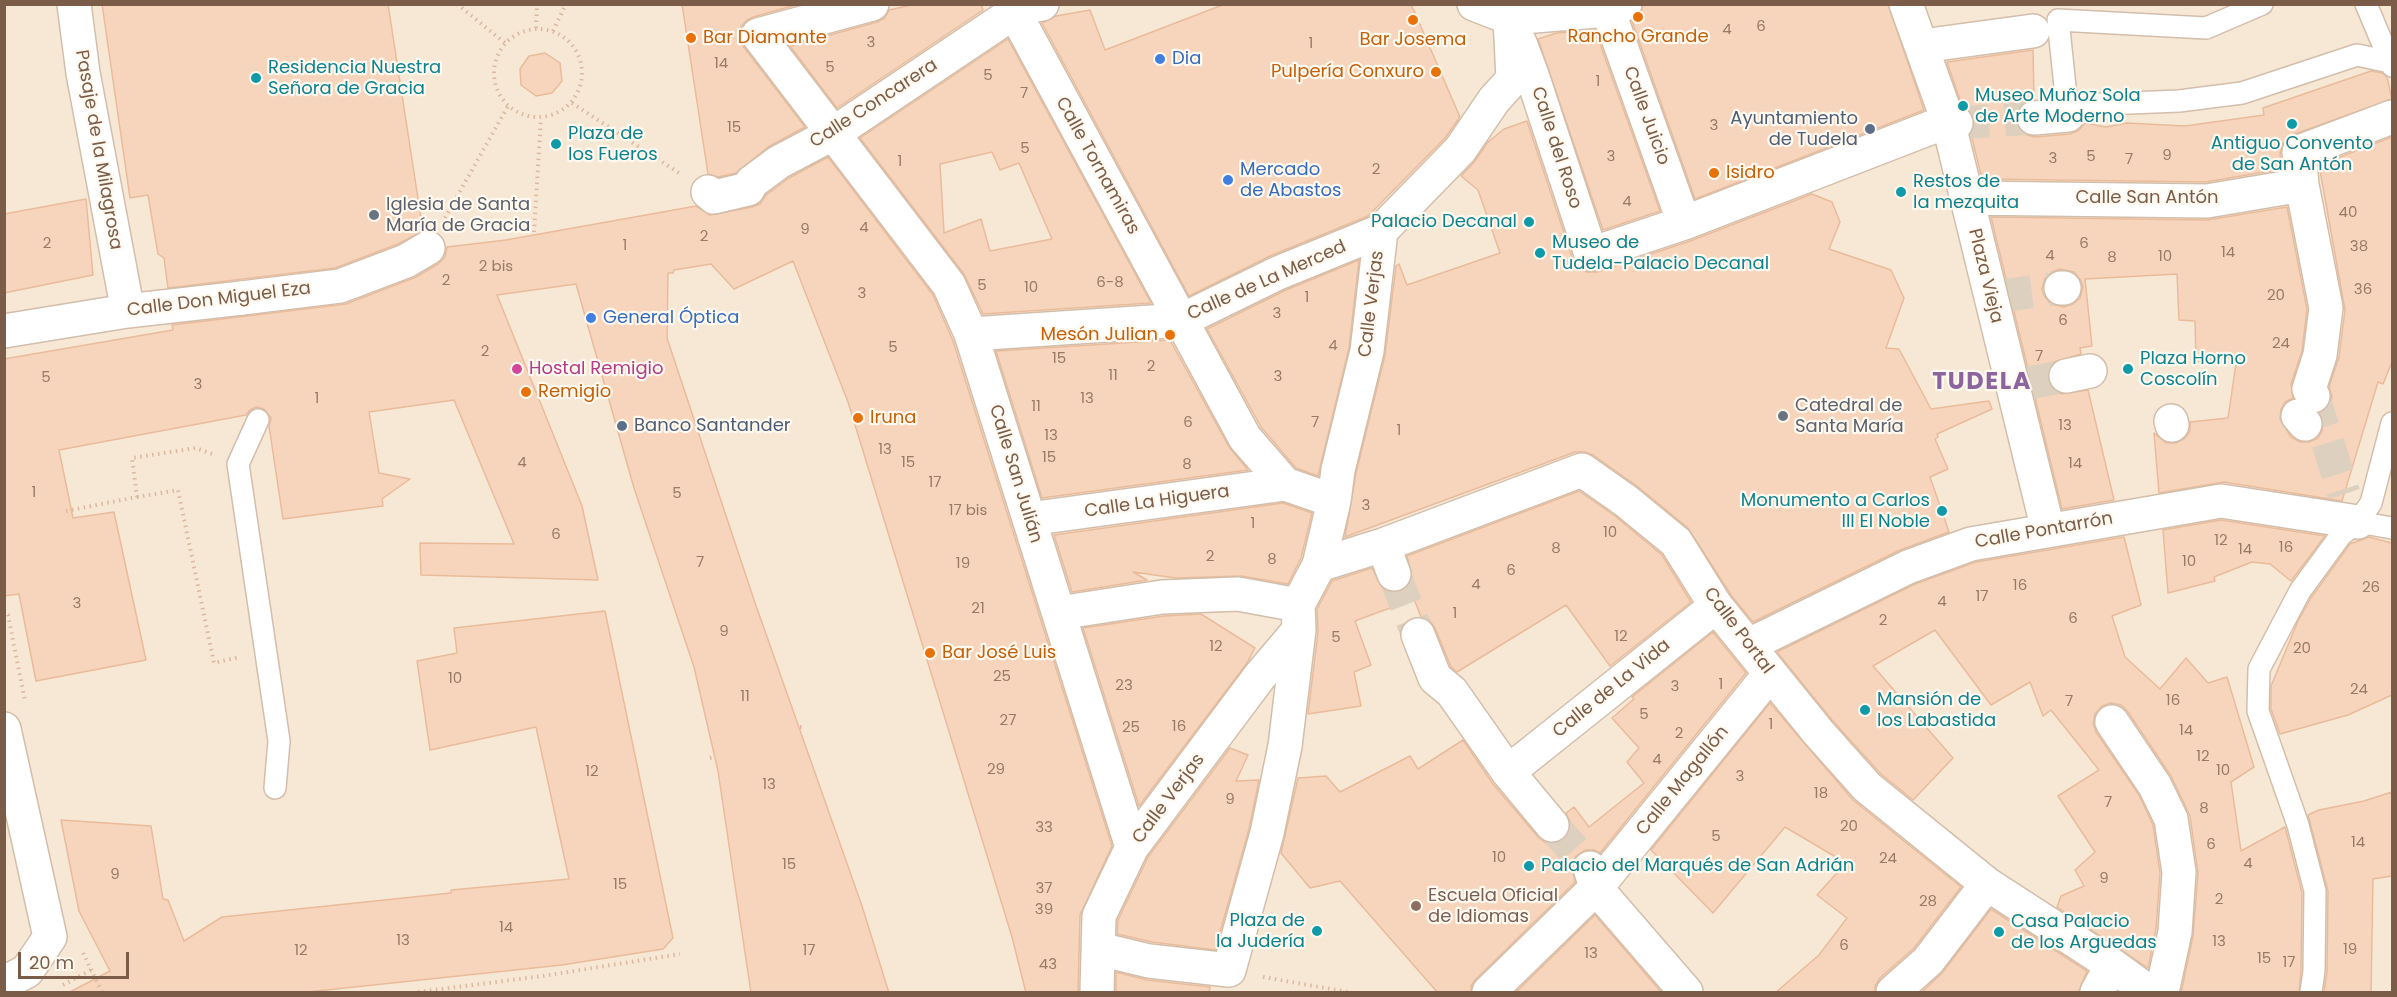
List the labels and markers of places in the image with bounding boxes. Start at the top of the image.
marker: Rancho Grande [1631,10,1645,24]
marker: Bar Josema [1406,13,1420,27]
place label: Rancho Grande [1567,26,1709,48]
place label: Bar Diamante [703,27,827,49]
place label: Bar Josema [1359,29,1467,51]
marker: Bar Diamante [684,31,698,45]
place label: Dia [1172,48,1201,70]
marker: Dia [1153,52,1167,66]
place label: Residencia Nuestra Señora de Gracia [268,57,441,100]
place label: Pulpería Conxuro [1271,61,1424,83]
marker: Pulpería Conxuro [1429,65,1443,79]
marker: Residencia Nuestra Señora de Gracia [249,71,263,85]
place label: Museo Muñoz Sola de Arte Moderno [1975,85,2141,128]
marker: Museo Muñoz Sola de Arte Moderno [1956,99,1970,113]
place label: Ayuntamiento de Tudela [1730,108,1858,150]
marker: Antiguo Convento de San Antón [2285,117,2299,131]
marker: Ayuntamiento de Tudela [1863,122,1877,136]
place label: Plaza de los Fueros [568,123,658,166]
place label: Antiguo Convento de San Antón [2211,133,2373,176]
marker: Plaza de los Fueros [549,137,563,151]
place label: Mercado de Abastos [1240,159,1341,201]
place label: Isidro [1726,162,1775,184]
marker: Isidro [1707,166,1721,180]
place label: Restos de la mezquita [1913,171,2019,213]
marker: Mercado de Abastos [1221,173,1235,187]
marker: Restos de la mezquita [1894,185,1908,199]
place label: Iglesia de Santa María de Gracia [386,194,530,236]
marker: Iglesia de Santa María de Gracia [367,208,381,222]
place label: Palacio Decanal [1371,211,1517,233]
marker: Palacio Decanal [1522,215,1536,229]
place label: Museo de Tudela-Palacio Decanal [1552,232,1769,274]
marker: Museo de Tudela-Palacio Decanal [1533,246,1547,260]
place label: General Óptica [603,307,739,329]
marker: General Óptica [584,311,598,325]
place label: Mesón Julian [1040,324,1158,346]
marker: Mesón Julian [1163,328,1177,342]
place label: Plaza Horno Coscolín [2140,348,2246,391]
place label: Hostal Remigio [529,358,664,380]
marker: Hostal Remigio [510,362,524,376]
marker: Plaza Horno Coscolín [2121,362,2135,376]
place label: Remigio [538,381,611,403]
marker: Remigio [519,385,533,399]
place label: Catedral de Santa María [1795,395,1904,438]
place label: Iruna [870,407,916,429]
marker: Catedral de Santa María [1776,409,1790,423]
marker: Iruna [851,411,865,425]
place label: Banco Santander [634,415,791,437]
marker: Banco Santander [615,419,629,433]
place label: Monumento a Carlos III El Noble [1741,490,1930,532]
marker: Monumento a Carlos III El Noble [1935,504,1949,518]
place label: Bar José Luis [942,642,1056,664]
marker: Bar José Luis [923,646,937,660]
place label: Mansión de los Labastida [1877,689,1996,732]
marker: Mansión de los Labastida [1858,703,1872,717]
place label: Palacio del Marqués de San Adrián [1541,855,1854,877]
marker: Palacio del Marqués de San Adrián [1522,859,1536,873]
place label: Escuela Oficial de Idiomas [1428,885,1558,928]
marker: Escuela Oficial de Idiomas [1409,899,1423,913]
place label: Plaza de la Judería [1216,910,1305,952]
place label: Casa Palacio de los Arguedas [2011,911,2157,954]
marker: Plaza de la Judería [1310,924,1324,938]
marker: Casa Palacio de los Arguedas [1992,925,2006,939]

